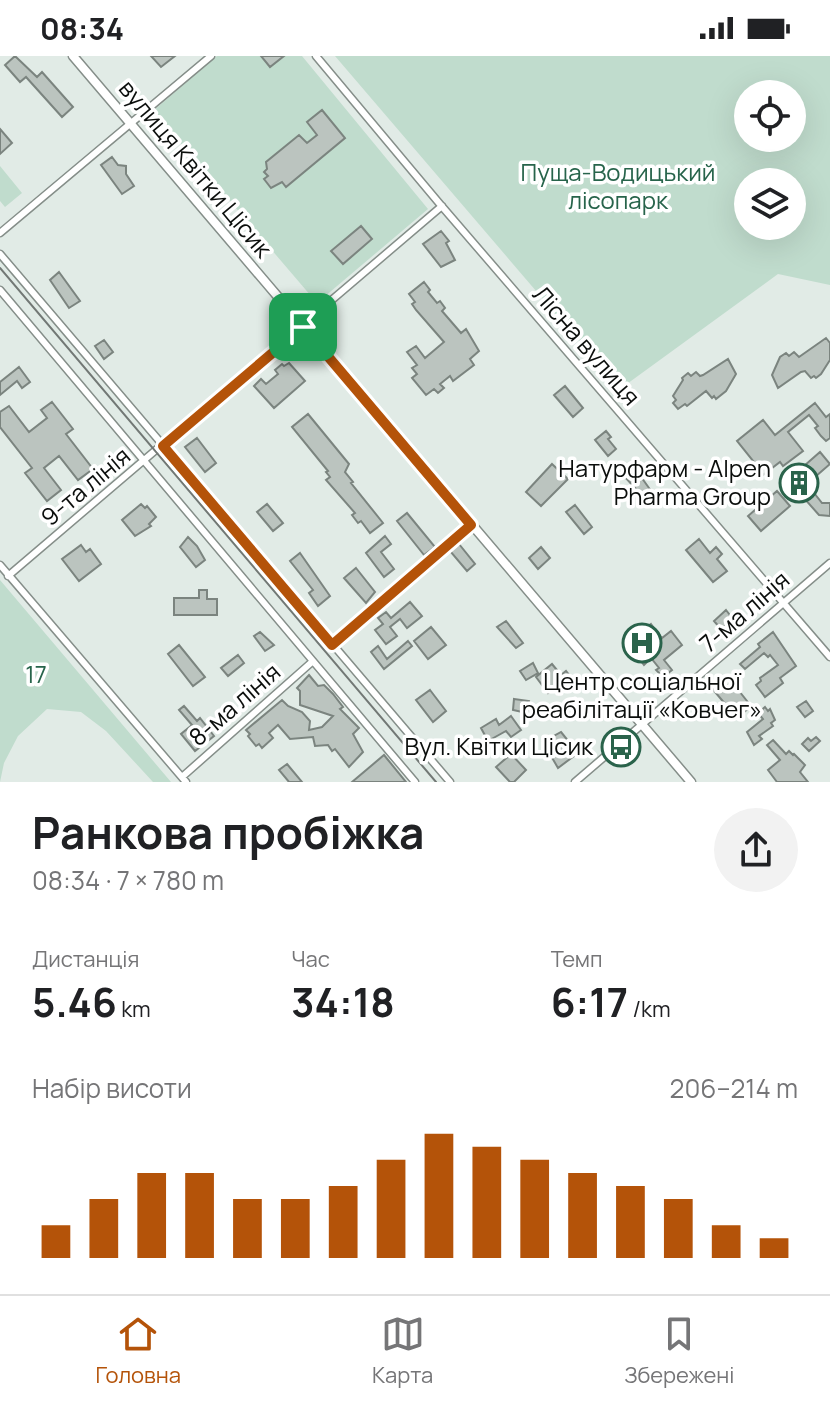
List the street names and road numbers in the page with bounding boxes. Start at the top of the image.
street label: вулиця Квітки Цісик [112,72,281,265]
street label: Лісна вулиця [526,278,648,412]
street label: 9-та лінія [33,439,137,533]
street label: 7-ма лінія [692,563,796,659]
street label: 8-ма лінія [181,655,287,753]

